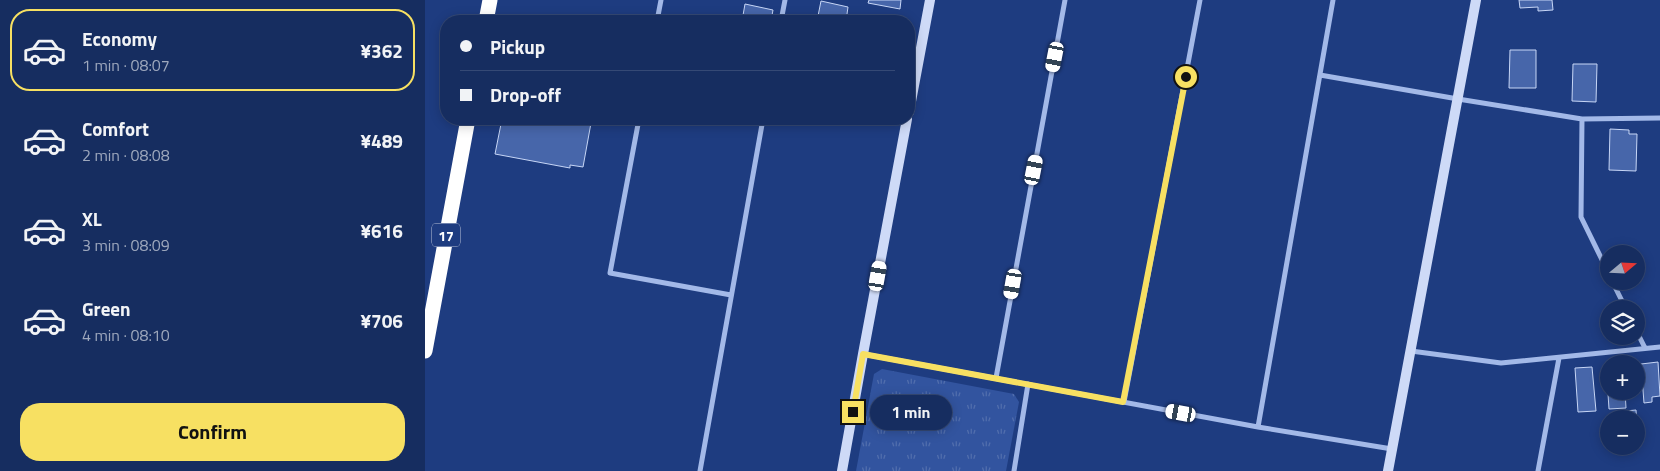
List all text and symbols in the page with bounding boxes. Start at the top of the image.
text: Economy [82,24,157,53]
icon: car [22,28,67,73]
text: Pickup [490,32,545,61]
text: ¥362 [360,36,403,65]
car [1044,41,1065,73]
text: 1 min · 08:07 [82,53,170,77]
route start [1175,66,1197,88]
text: Drop-off [490,80,561,109]
text: Comfort [82,114,149,143]
icon: car [22,118,67,163]
text: ¥489 [360,126,403,155]
text: 2 min · 08:08 [82,143,170,167]
car [1023,154,1044,186]
text: XL [82,204,102,233]
icon: car [22,208,67,253]
text: ¥616 [360,216,403,245]
road number: 17 [432,224,460,246]
text: 3 min · 08:09 [82,233,170,257]
north arrow [1600,245,1645,290]
map controls [1600,245,1645,455]
car [868,260,887,292]
car [1003,268,1022,300]
text: Green [82,294,131,323]
icon: car [22,298,67,343]
button: layers [1600,300,1645,345]
text: ¥706 [360,306,403,335]
text: 4 min · 08:10 [82,323,170,347]
button: + [1600,355,1645,400]
callout: 1 min [871,394,953,430]
text: 1 min [892,400,930,424]
route end [842,401,864,423]
button: Confirm [20,403,405,461]
car [1164,403,1197,423]
button: − [1600,410,1645,455]

